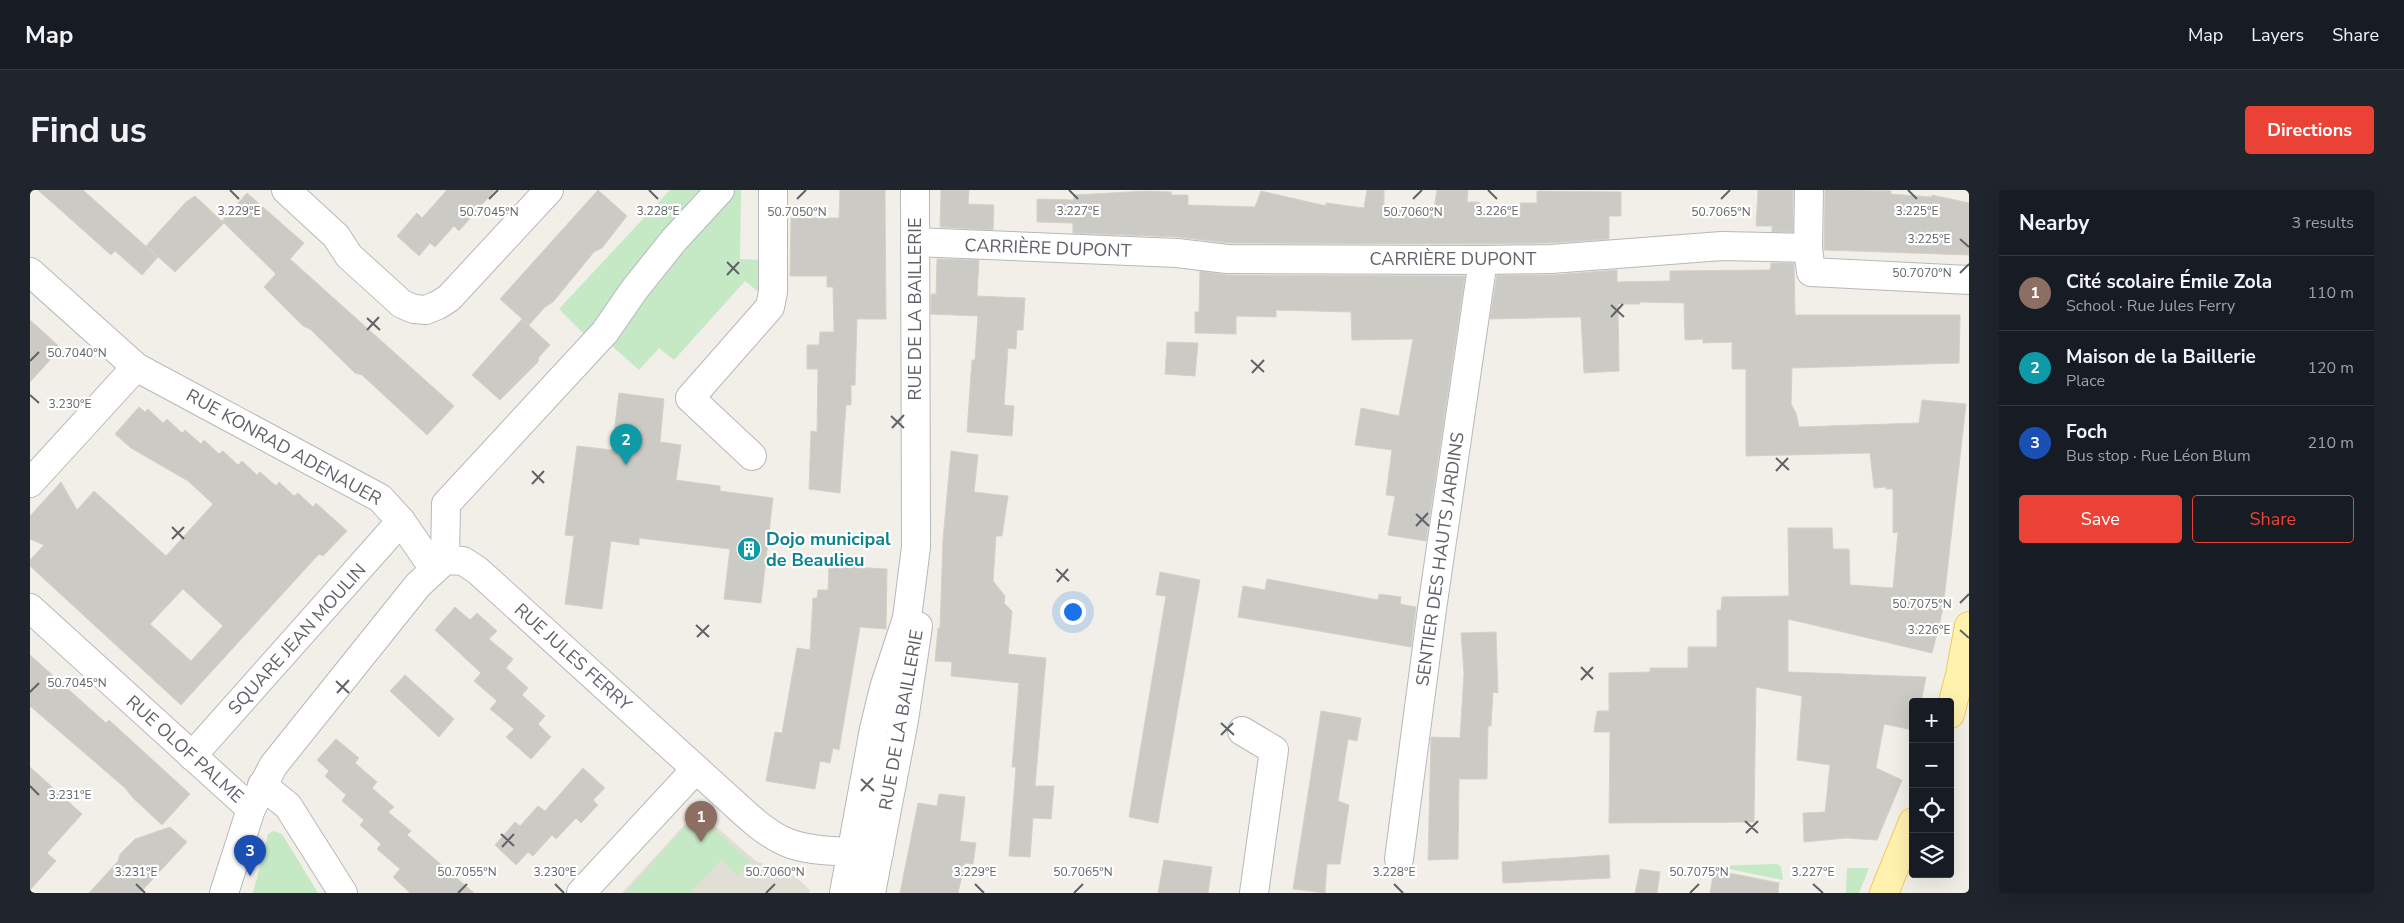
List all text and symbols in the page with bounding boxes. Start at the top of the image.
text: Map [25,19,73,51]
text: Map [2188,23,2223,47]
text: Layers [2251,23,2304,47]
text: Share [2332,23,2379,47]
button: Directions [2245,106,2374,154]
text: Find us [30,107,147,154]
text: 3.229°E [218,203,260,219]
text: 3.228°E [637,203,679,219]
text: 3.227°E [1057,203,1099,219]
text: 3.226°E [1476,203,1518,219]
text: 3.225°E [1896,203,1938,219]
text: 50.7045°N [459,204,519,220]
text: 50.7050°N [767,204,827,220]
text: 50.7060°N [1383,204,1443,220]
text: 50.7065°N [1691,204,1751,220]
text: Nearby [2019,209,2089,237]
text: 3 results [2292,212,2354,234]
street label: RUE DE LA BAILLERIE [903,218,927,400]
text: 3.225°E [1908,231,1950,247]
street label: CARRIÈRE DUPONT [964,233,1132,263]
street label: CARRIÈRE DUPONT [1370,247,1537,271]
text: 50.7070°N [1892,265,1952,281]
text: Cité scolaire Émile Zola [2066,269,2272,295]
text: 1 [2030,282,2040,304]
text: 110 m [2307,282,2354,304]
text: School · Rue Jules Ferry [2066,295,2235,317]
text: Maison de la Baillerie [2066,344,2256,370]
text: 50.7040°N [47,345,107,361]
text: 2 [2030,357,2040,379]
text: 120 m [2307,357,2354,379]
text: Place [2066,370,2105,392]
street label: RUE KONRAD ADENAUER [182,383,386,511]
text: 3.230°E [49,396,91,412]
text: Foch [2066,419,2107,445]
pin: 2 [610,424,642,465]
street label: SENTIER DES HAUTS JARDINS [1410,431,1470,687]
text: 3 [2030,432,2040,454]
text: 210 m [2307,432,2354,454]
text: Bus stop · Rue Léon Blum [2066,445,2251,467]
button: Save [2019,495,2182,543]
button: Share [2192,495,2354,543]
place label: Dojo municipal de Beaulieu [766,527,891,572]
building icon: Dojo municipal de Beaulieu [736,536,762,562]
street label: SQUARE JEAN MOULIN [223,558,371,720]
text: 50.7075°N [1892,596,1952,612]
street label: RUE JULES FERRY [509,598,637,716]
your location [1060,599,1086,625]
text: 3.226°E [1908,622,1950,638]
street label: RUE DE LA BAILLERIE [873,628,929,812]
text: 50.7045°N [47,675,107,691]
street label: RUE OLOF PALME [121,690,249,808]
map controls [1909,698,1954,878]
button: + [1909,698,1954,743]
button: − [1909,743,1954,788]
text: 3.231°E [49,787,91,803]
button: locate [1909,788,1954,833]
pin: 1 [685,801,717,842]
button: layers [1909,833,1954,878]
pin: 3 [234,835,266,876]
text: 3.231°E [115,864,157,880]
text: 50.7055°N [437,864,497,880]
text: 3.230°E [534,864,576,880]
text: 50.7060°N [745,864,805,880]
text: 3.229°E [954,864,996,880]
text: 50.7065°N [1053,864,1113,880]
text: 3.228°E [1373,864,1415,880]
text: 50.7075°N [1669,864,1729,880]
text: 3.227°E [1792,864,1834,880]

